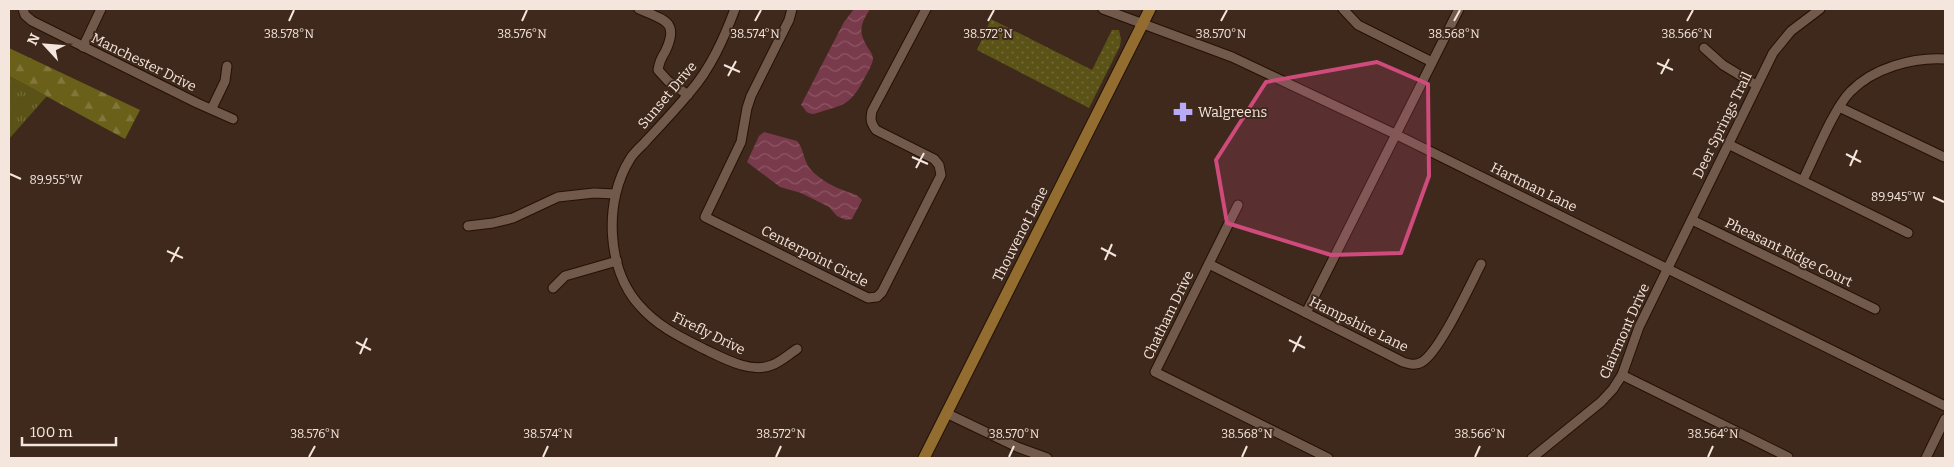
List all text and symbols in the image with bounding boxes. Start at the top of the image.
north arrow [20,20,70,70]
text: 38.578°N [264,27,315,41]
text: 38.576°N [497,27,547,41]
text: 38.574°N [730,27,780,41]
text: 38.572°N [963,27,1013,41]
text: 38.570°N [1196,27,1247,41]
text: 38.568°N [1428,27,1480,41]
text: 38.566°N [1661,27,1713,41]
street label: Manchester Drive [88,30,199,95]
text: N [24,31,44,48]
street label: Sunset Drive [634,58,700,132]
street label: Deer Springs Trail [1689,69,1756,181]
pharmacy icon: Walgreens [1172,101,1194,123]
place label: Walgreens [1198,104,1267,121]
street label: Hartman Lane [1488,159,1580,216]
text: 89.955°W [29,173,83,187]
street label: Thouvenot Lane [989,184,1052,285]
text: 89.945°W [1871,190,1926,204]
street label: Pheasant Ridge Court [1722,214,1855,291]
street label: Centerpoint Circle [758,222,871,291]
street label: Chatham Drive [1140,268,1197,363]
street label: Clairmont Drive [1596,281,1653,382]
street label: Hampshire Lane [1307,293,1411,356]
street label: Firefly Drive [670,309,748,358]
scale bar [22,414,116,446]
text: 100 m [30,423,73,441]
text: 38.576°N [290,427,340,441]
text: 38.574°N [523,427,573,441]
text: 38.572°N [756,427,806,441]
text: 38.570°N [989,427,1040,441]
text: 38.568°N [1221,427,1273,441]
text: 38.566°N [1454,427,1506,441]
text: 38.564°N [1688,427,1739,441]

